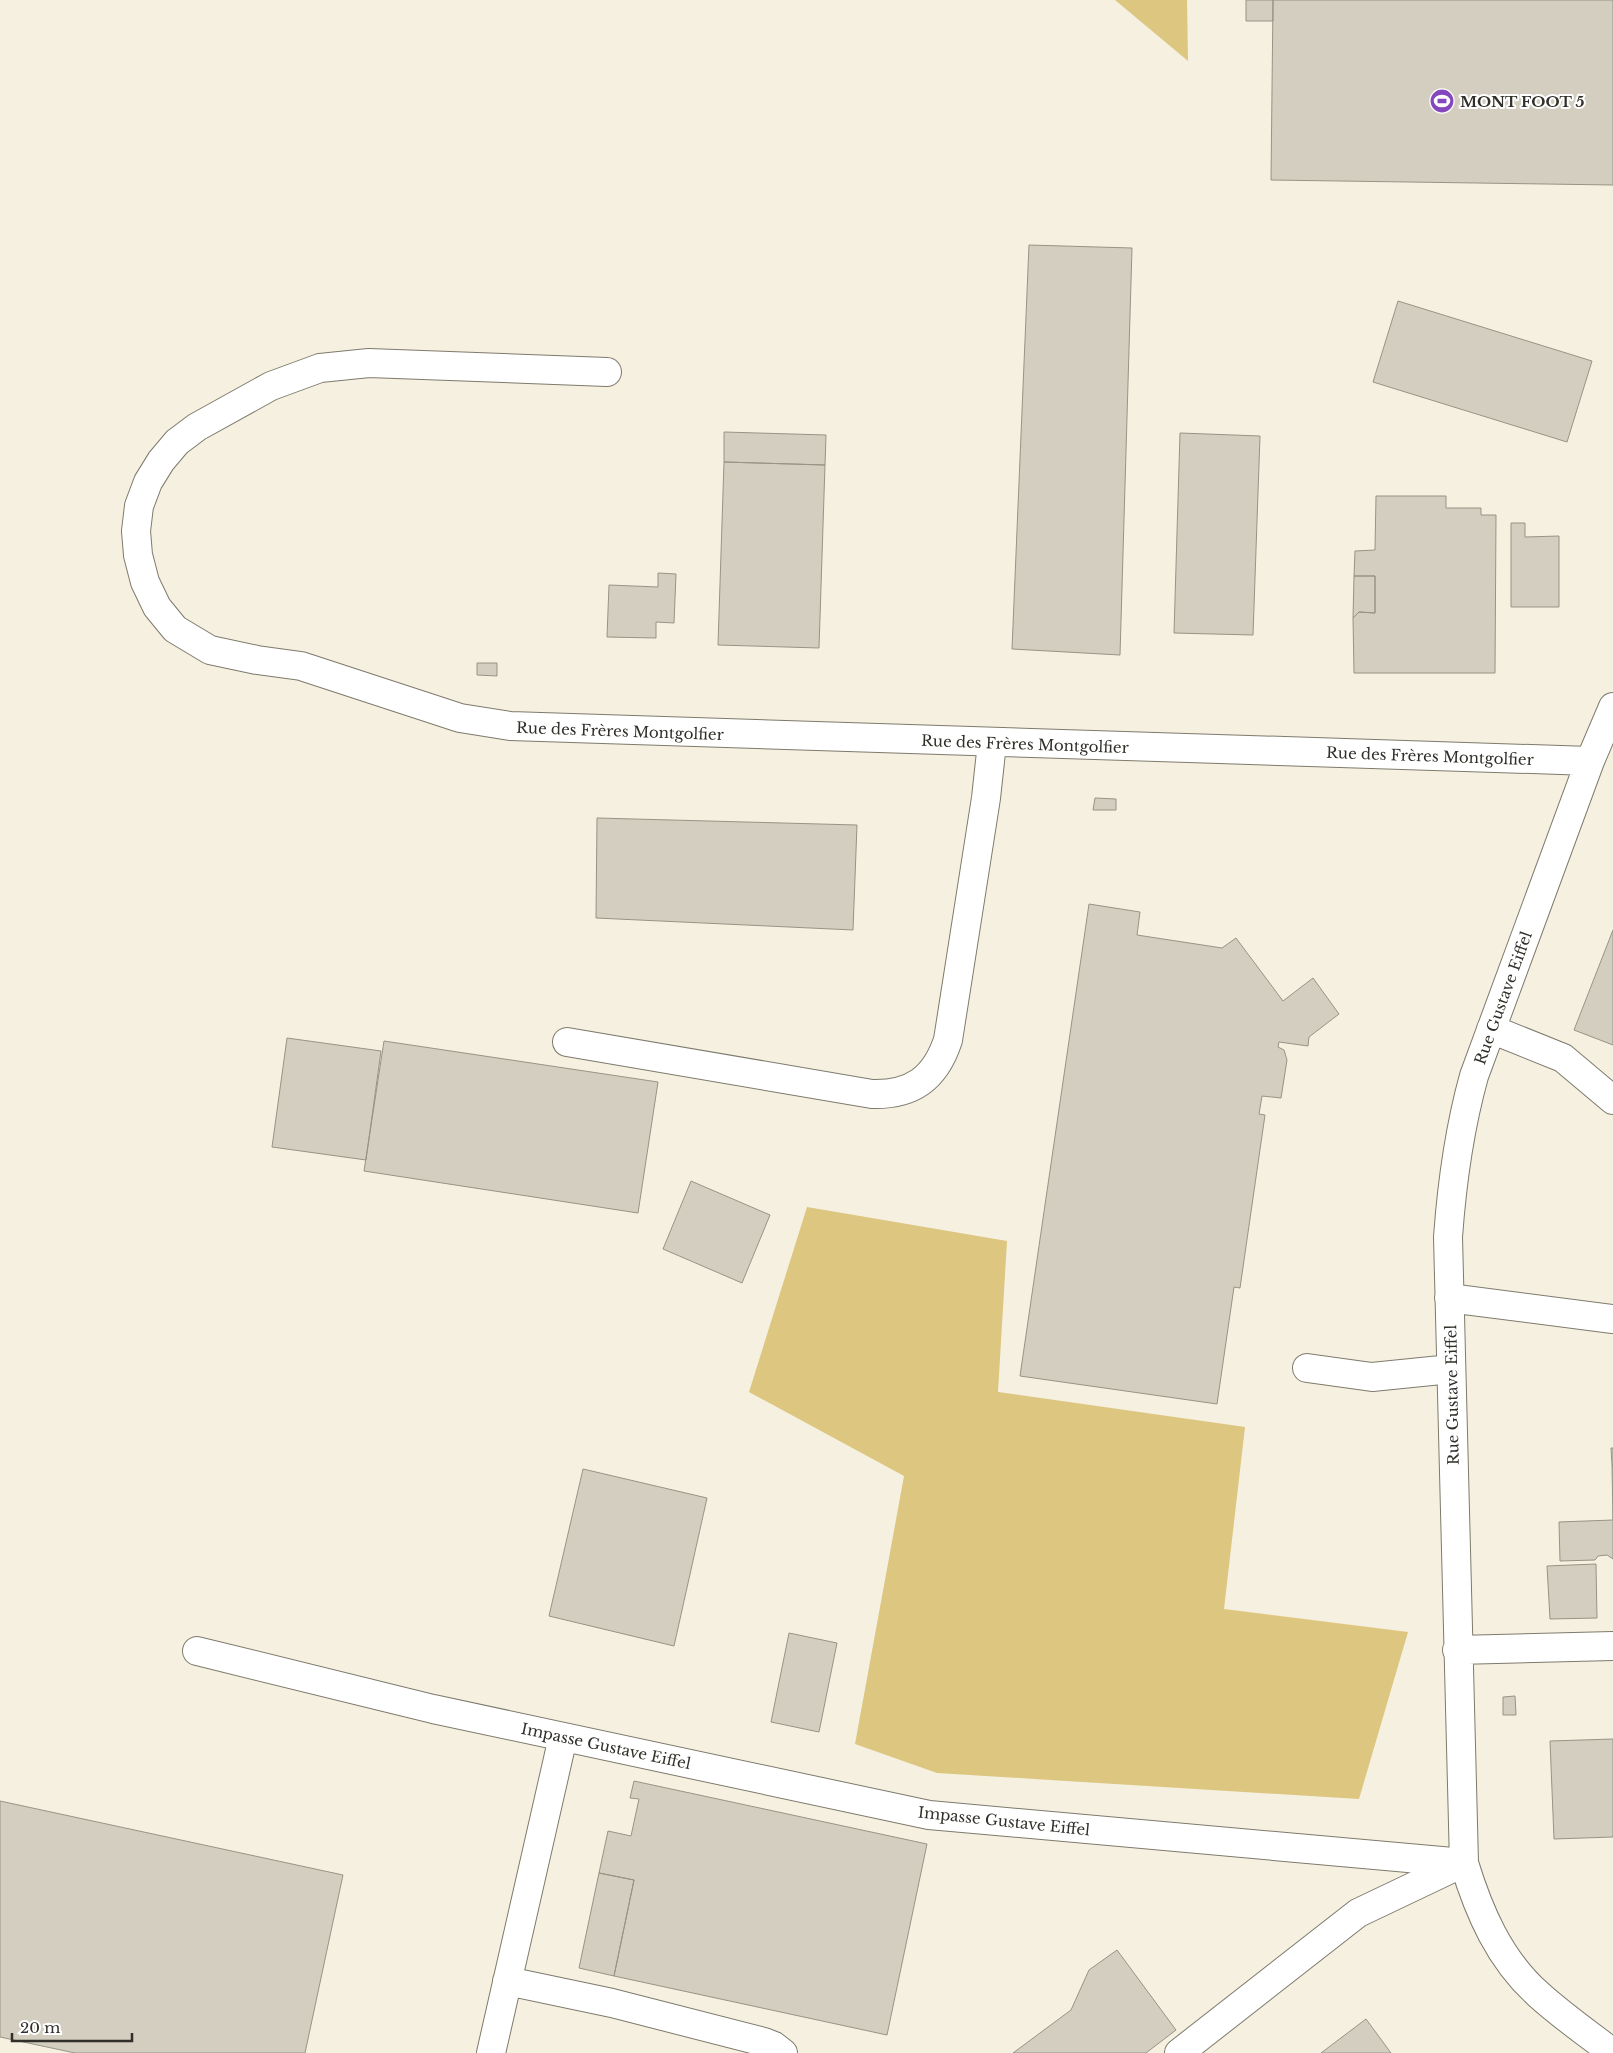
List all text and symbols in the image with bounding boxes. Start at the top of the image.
sports icon: MONT FOOT 5 [1429,88,1455,114]
place label: MONT FOOT 5 [1460,92,1585,111]
street label: Rue des Frères Montgolfier [516,718,725,744]
street label: Rue des Frères Montgolfier [921,731,1130,757]
street label: Rue des Frères Montgolfier [1326,743,1535,769]
street label: Rue Gustave Eiffel [1470,929,1536,1067]
street label: Rue Gustave Eiffel [1441,1325,1463,1465]
street label: Impasse Gustave Eiffel [519,1719,693,1773]
street label: Impasse Gustave Eiffel [917,1803,1091,1839]
scale bar [12,2010,132,2042]
text: 20 m [20,2018,60,2037]

